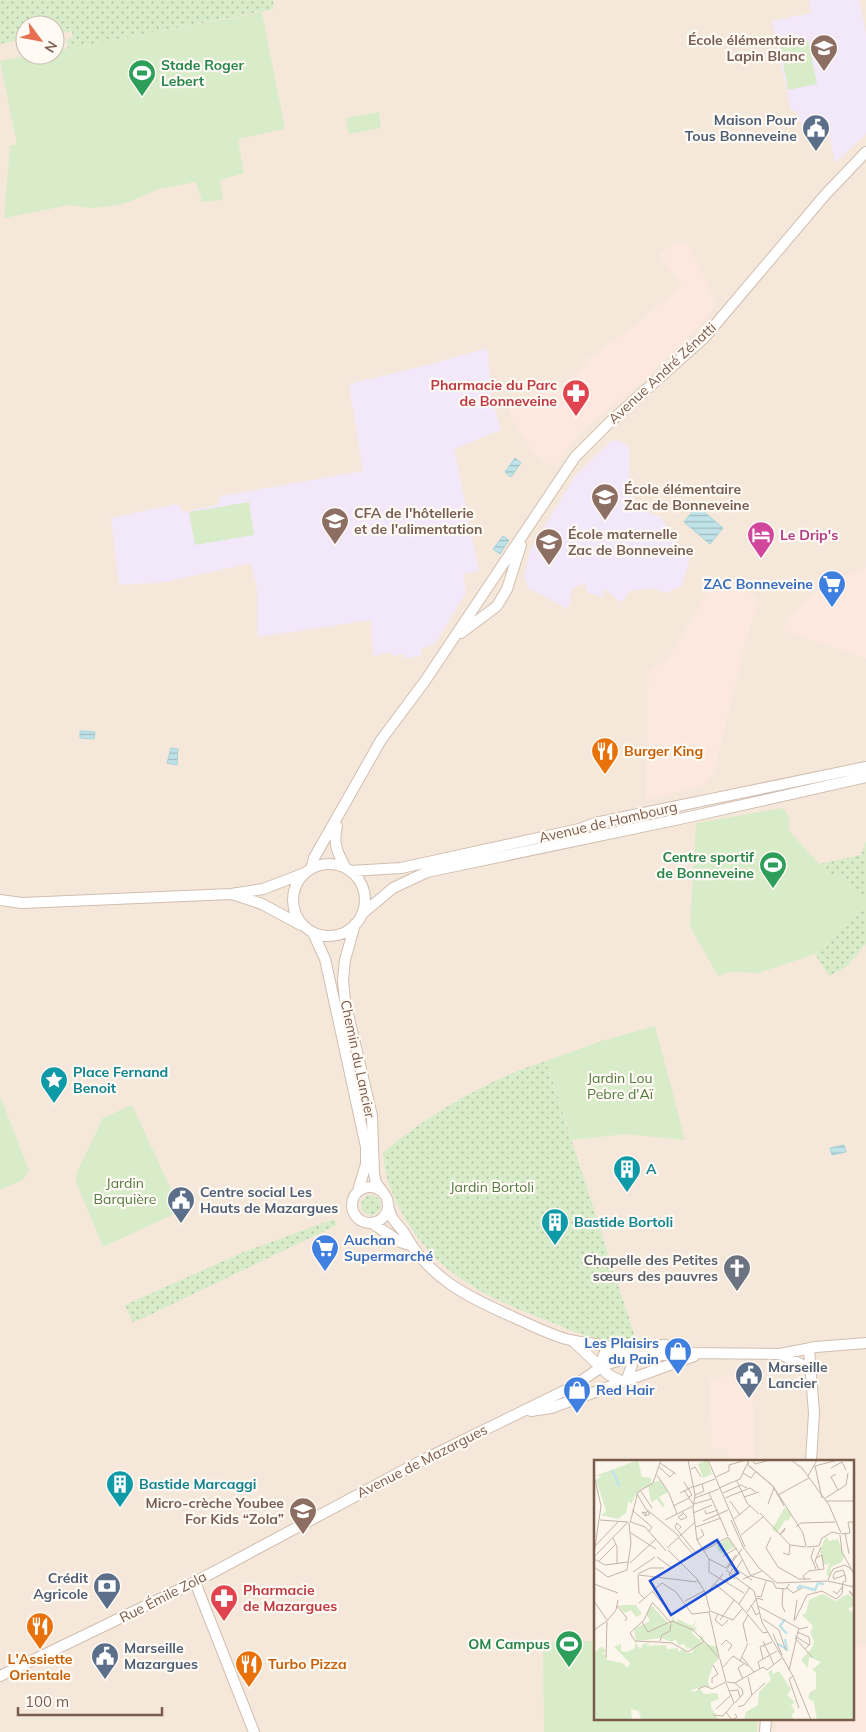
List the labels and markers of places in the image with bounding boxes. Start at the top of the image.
place label: École élémentaire Lapin Blanc [688,31,805,65]
school or university icon: École élémentaire Lapin Blanc [809,33,839,72]
place label: Stade Roger Lebert [161,56,244,90]
sports icon: Stade Roger Lebert [127,58,157,97]
place label: Maison Pour Tous Bonneveine [685,111,797,145]
public building icon: Maison Pour Tous Bonneveine [801,113,831,152]
place label: Pharmacie du Parc de Bonneveine [431,376,557,410]
pharmacy icon: Pharmacie du Parc de Bonneveine [561,378,591,417]
place label: École élémentaire Zac de Bonneveine [624,480,750,514]
school or university icon: École élémentaire Zac de Bonneveine [590,482,620,521]
place label: CFA de l'hôtellerie et de l'alimentation [354,504,482,538]
school or university icon: CFA de l'hôtellerie et de l'alimentation [320,506,350,545]
hotel icon: Le Drip's [746,520,776,559]
place label: École maternelle Zac de Bonneveine [568,525,694,559]
place label: Le Drip's [780,526,838,544]
school or university icon: École maternelle Zac de Bonneveine [534,527,564,566]
supermarket icon: ZAC Bonneveine [817,569,847,608]
place label: ZAC Bonneveine [704,575,813,593]
restaurant icon: Burger King [590,736,620,775]
place label: Burger King [624,742,703,760]
place label: Centre sportif de Bonneveine [657,848,755,882]
sports icon: Centre sportif de Bonneveine [758,850,788,889]
place label: Place Fernand Benoit [73,1063,168,1097]
place icon: Place Fernand Benoit [39,1065,69,1104]
building icon: A [612,1154,642,1193]
place label: A [646,1160,657,1178]
place label: Centre social Les Hauts de Mazargues [200,1183,338,1217]
public building icon: Centre social Les Hauts de Mazargues [166,1185,196,1224]
building icon: Bastide Bortoli [540,1207,570,1246]
place label: Bastide Bortoli [574,1213,673,1231]
place label: Auchan Supermarché [344,1231,433,1265]
supermarket icon: Auchan Supermarché [310,1233,340,1272]
place label: Chapelle des Petites sœurs des pauvres [583,1251,718,1285]
church icon: Chapelle des Petites sœurs des pauvres [722,1253,752,1292]
place label: Les Plaisirs du Pain [584,1334,659,1368]
shop icon: Les Plaisirs du Pain [663,1336,693,1375]
place label: Marseille Lancier [768,1358,828,1392]
public building icon: Marseille Lancier [734,1360,764,1399]
shop icon: Red Hair [562,1375,592,1414]
place label: Red Hair [596,1381,655,1399]
building icon: Bastide Marcaggi [105,1469,135,1508]
place label: Bastide Marcaggi [139,1475,256,1493]
place label: Micro-crèche Youbee For Kids “Zola” [145,1494,284,1528]
school or university icon: Micro-crèche Youbee For Kids “Zola” [288,1496,318,1535]
place label: Crédit Agricole [33,1569,89,1603]
bank icon: Crédit Agricole [92,1571,122,1610]
place label: Pharmacie de Mazargues [243,1581,337,1615]
pharmacy icon: Pharmacie de Mazargues [209,1583,239,1622]
restaurant icon: L'Assiette Orientale [25,1611,55,1650]
sports icon: OM Campus [554,1629,584,1668]
place label: OM Campus [468,1635,550,1653]
place label: Marseille Mazargues [124,1639,198,1673]
public building icon: Marseille Mazargues [90,1641,120,1680]
restaurant icon: Turbo Pizza [234,1649,264,1688]
place label: L'Assiette Orientale [8,1650,73,1684]
place label: Turbo Pizza [268,1655,347,1673]

